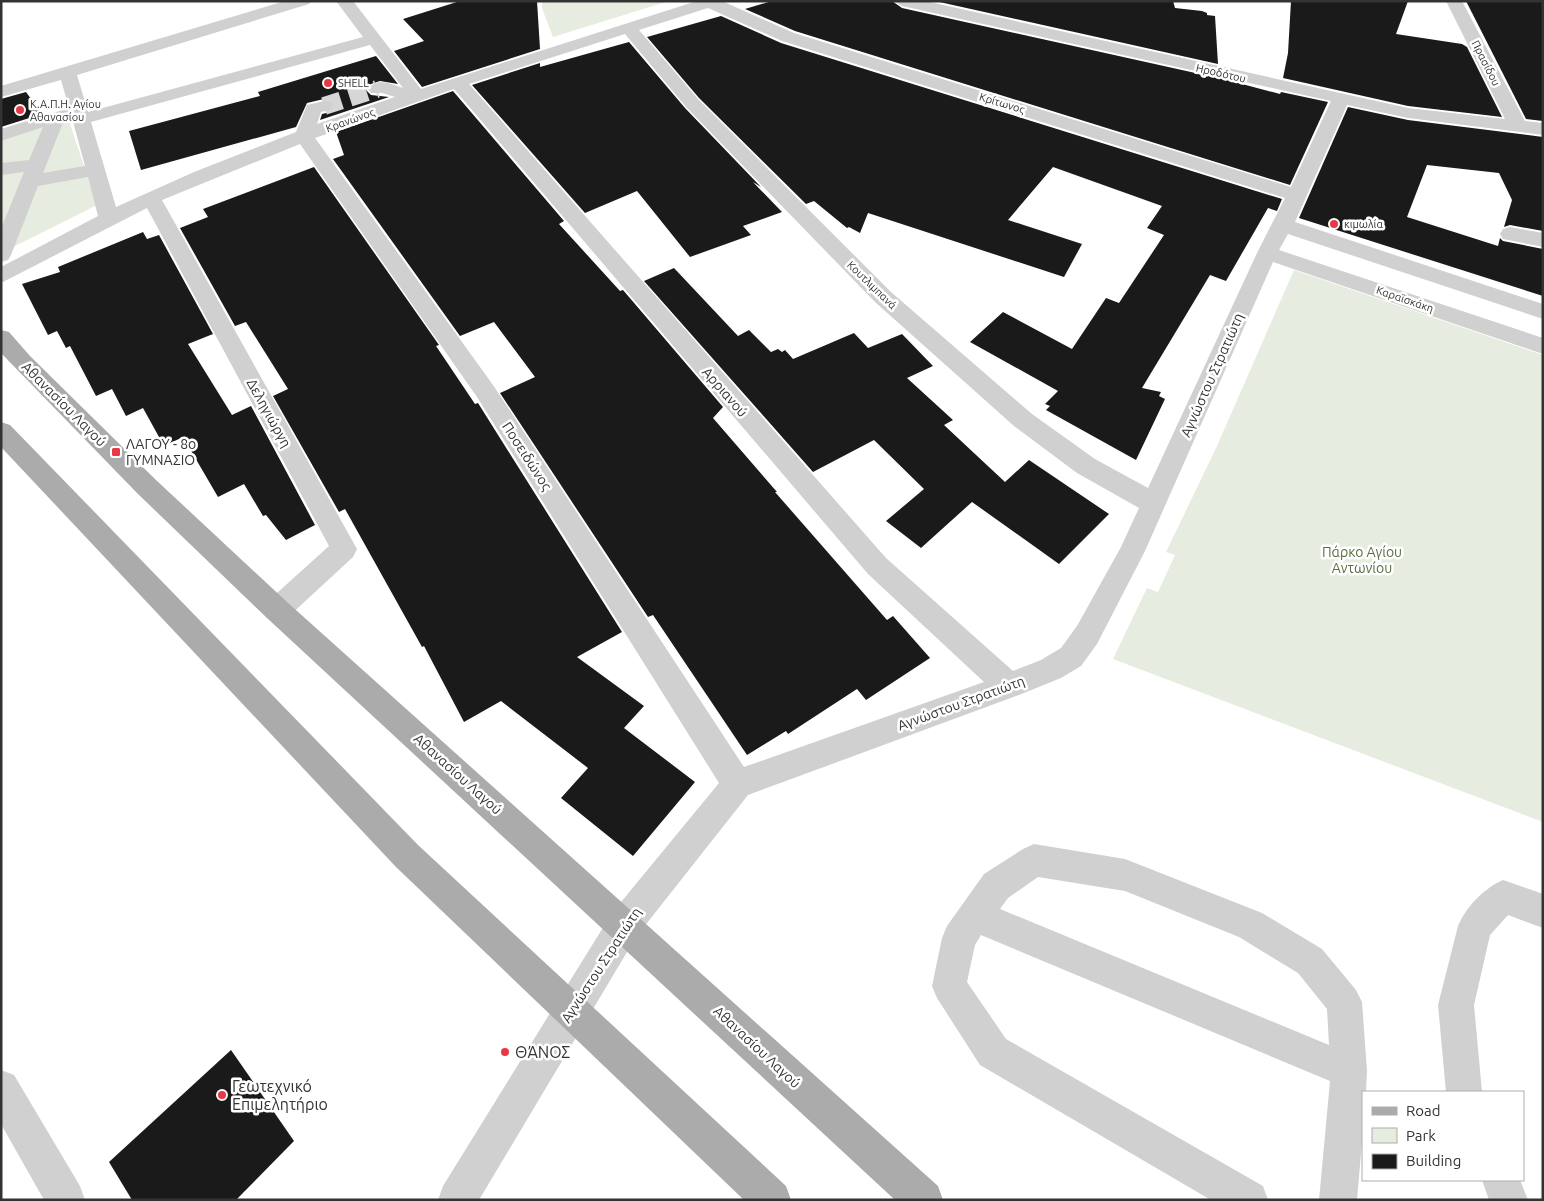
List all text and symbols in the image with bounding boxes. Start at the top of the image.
street label: Πρασίδου [1469,38,1503,88]
street label: Ηροδότου [1195,61,1247,85]
marker: SHELL [322,77,334,89]
place label: SHELL [338,77,369,89]
street label: Κρίτωνος [978,90,1026,117]
place label: Κ.Α.Π.Η. Αγίου Αθανασίου [30,98,101,123]
marker: Κ.Α.Π.Η. Αγίου Αθανασίου [14,104,26,116]
street label: Κρανώνος [324,106,376,135]
marker: κιμωλία [1328,218,1340,230]
place label: κιμωλία [1344,218,1383,230]
street label: Κουτλιμπανά [845,259,899,312]
street label: Καραϊσκάκη [1375,284,1435,314]
street label: Αγνώστου Στρατιώτη [1177,310,1247,440]
street label: Αθανασίου Λαγού [19,359,109,449]
street label: Αρριανού [699,364,751,420]
street label: Δεληγιώργη [244,376,294,450]
street label: Ποσειδώνος [499,419,555,494]
place label: ΛΑΓΟΥ - 8ο ΓΥΜΝΑΣΙΟ [126,436,196,468]
marker: ΛΑΓΟΥ - 8ο ΓΥΜΝΑΣΙΟ [110,446,122,458]
park label: Πάρκο Αγίου Αντωνίου [1322,544,1402,576]
street label: Αγνώστου Στρατιώτη [895,673,1027,733]
street label: Αθανασίου Λαγού [411,730,505,818]
street label: Αγνώστου Στρατιώτη [558,904,644,1026]
street label: Αθανασίου Λαγού [710,1003,804,1091]
place label: ΘΆΝΟΣ [515,1043,570,1061]
marker: ΘΆΝΟΣ [499,1046,511,1058]
place label: Γεωτεχνικό Επιμελητήριο [232,1077,328,1113]
marker: Γεωτεχνικό Επιμελητήριο [216,1089,228,1101]
legend [1362,1091,1524,1181]
text: Road [1406,1102,1441,1119]
text: Park [1406,1127,1436,1144]
text: Building [1406,1152,1461,1169]

